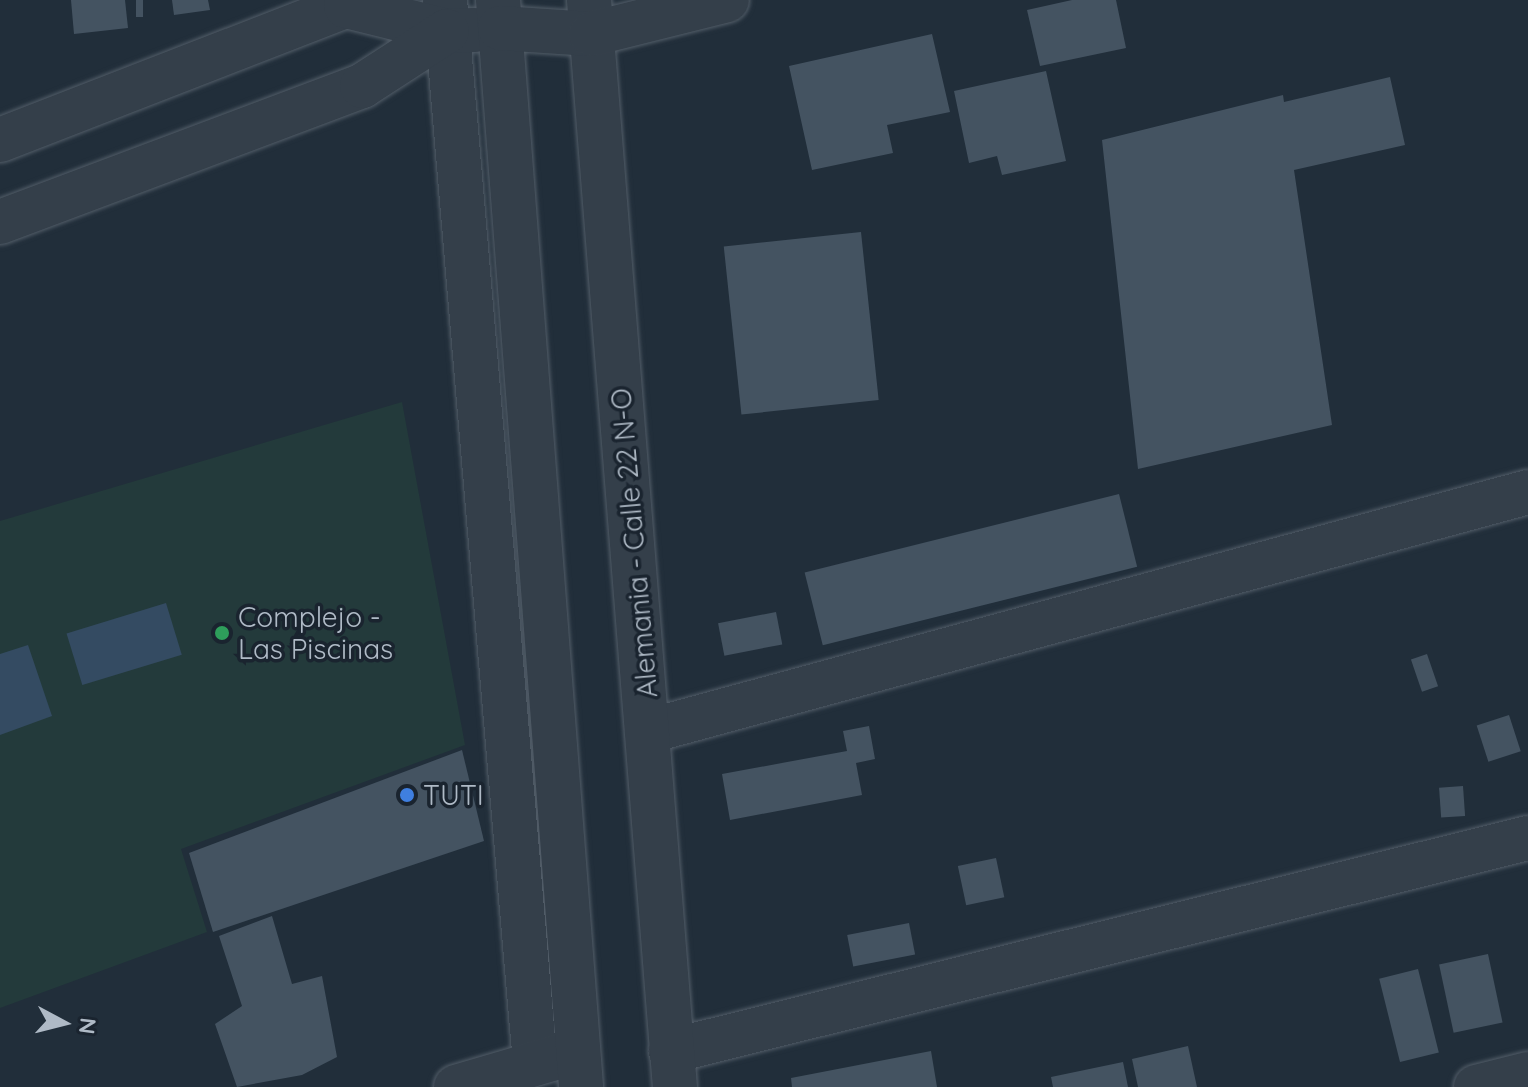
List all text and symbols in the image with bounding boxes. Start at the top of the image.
street label: Alemania - Calle 22 N-O [604,387,664,699]
place label: Complejo - Las Piscinas [238,600,393,666]
marker: Complejo - Las Piscinas [213,624,231,642]
place label: TUTI [423,778,484,812]
marker: TUTI [398,786,416,804]
north arrow [24,983,104,1063]
text: N [73,1016,103,1036]

